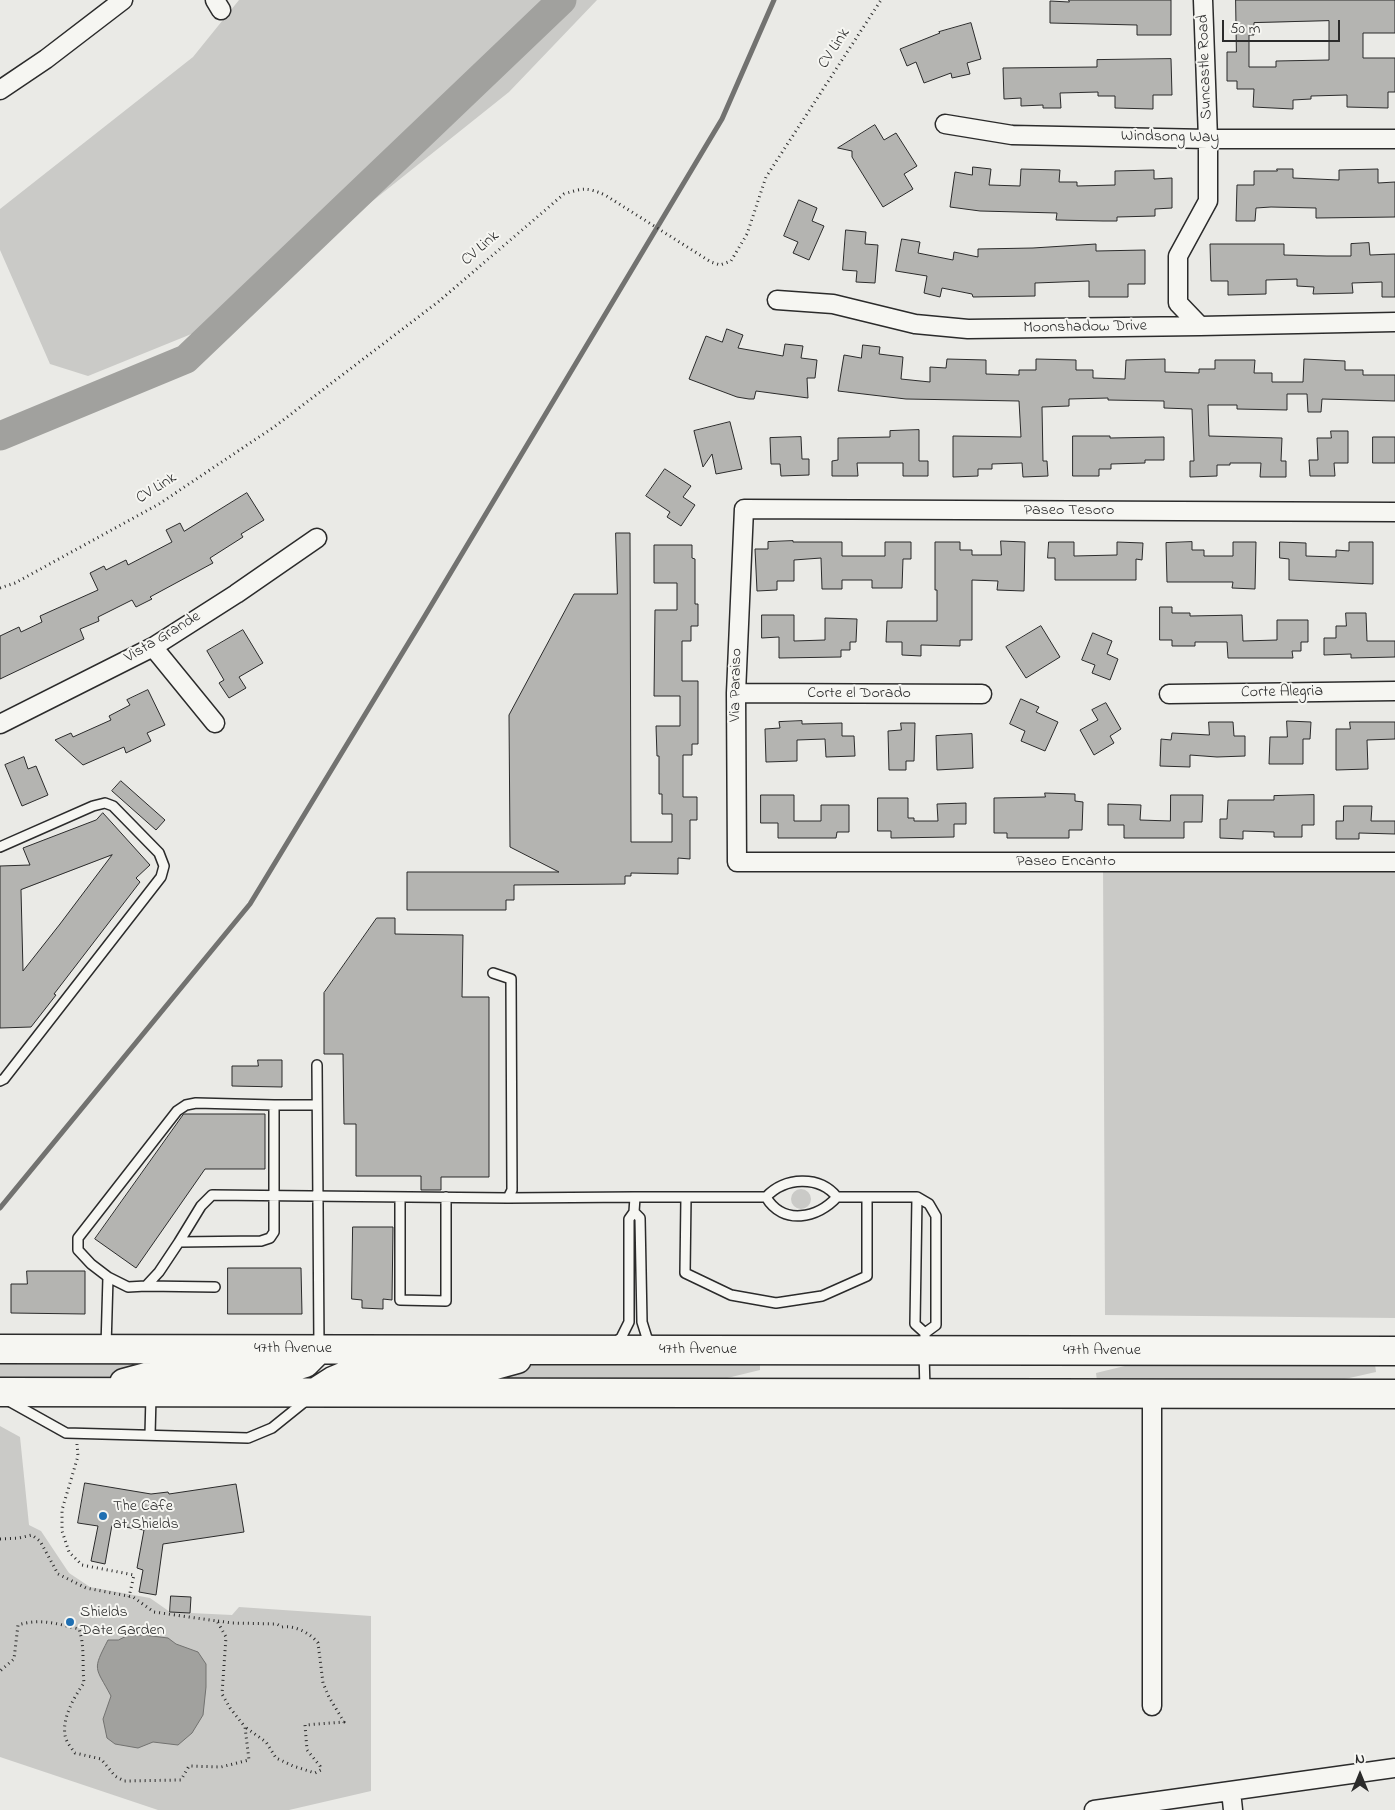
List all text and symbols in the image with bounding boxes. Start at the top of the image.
scale bar [1225,10,1342,42]
street label: Suncastle Road [1195,14,1217,120]
text: 50 m [1230,18,1260,40]
street label: CV Link [815,25,855,73]
street label: Windsong Way [1121,128,1219,148]
street label: CV Link [458,227,504,271]
street label: Moonshadow Drive [1023,317,1147,339]
street label: CV Link [133,469,181,509]
street label: Paseo Tesoro [1024,501,1114,521]
street label: Vista Grande [122,608,204,668]
street label: Via Paraiso [727,648,747,722]
street label: Corte Alegria [1241,683,1323,703]
street label: Corte el Dorado [807,684,911,704]
street label: Paseo Encanto [1016,852,1116,872]
street label: 47th Avenue [254,1339,332,1359]
street label: 47th Avenue [659,1340,737,1360]
street label: 47th Avenue [1063,1341,1141,1361]
place label: The Cafe at Shields [113,1497,179,1535]
marker: The Cafe at Shields [97,1510,109,1522]
place label: Shields Date Garden [80,1603,165,1641]
marker: Shields Date Garden [64,1616,76,1628]
text: N [1355,1749,1365,1770]
north arrow [1335,1750,1385,1800]

